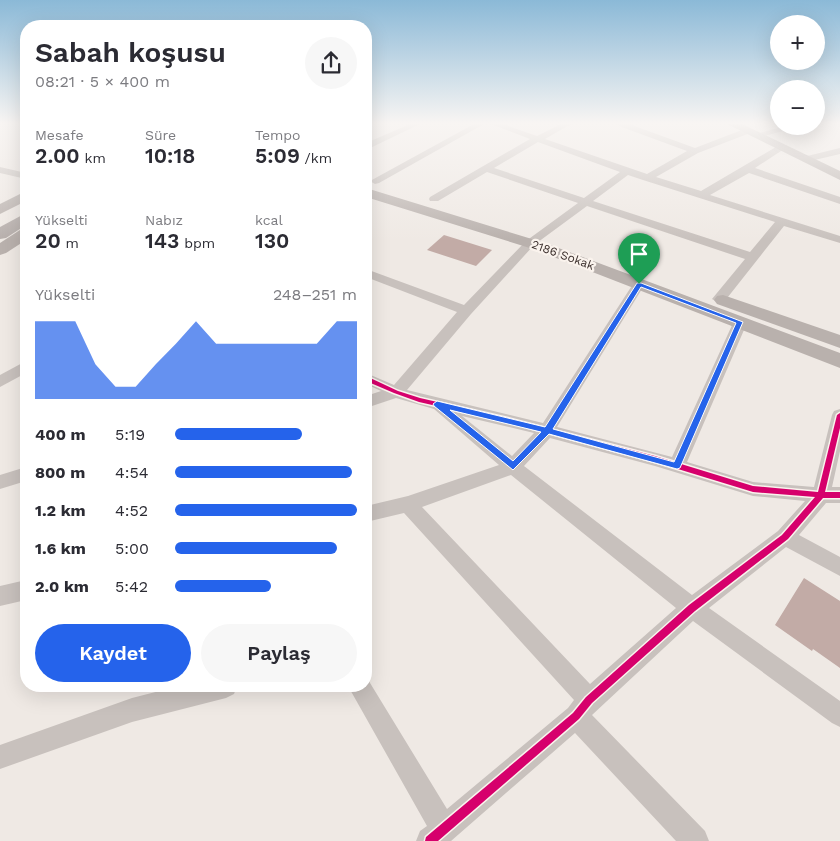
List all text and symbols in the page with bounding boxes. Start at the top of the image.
map controls [770,15,825,135]
button: + [770,15,825,70]
text: Sabah koşusu [35,36,226,69]
button: share [305,37,357,89]
text: 08:21 · 5 × 400 m [35,72,170,91]
button: − [770,80,825,135]
text: Mesafe [35,127,84,143]
text: Süre [145,127,176,143]
text: Tempo [255,127,301,143]
text: 2.00 [35,143,80,168]
text: 10:18 [145,143,195,168]
text: 5:09 [255,143,300,168]
text: km [80,150,106,166]
text: /km [300,150,332,166]
text: Yükselti [35,212,88,228]
text: Nabız [145,212,183,228]
text: kcal [255,212,283,228]
text: 20 [35,228,61,253]
text: 143 [145,228,179,253]
text: 130 [255,228,289,253]
pin [618,233,660,284]
text: m [61,235,79,251]
text: bpm [179,235,215,251]
street label: 2186 Sokak [530,237,596,273]
icon: arrive [625,240,653,268]
text: Yükselti [35,285,95,304]
text: 248–251 m [273,285,357,304]
text: 400 m [35,425,86,444]
text: 5:19 [115,425,145,444]
text: 800 m [35,463,85,482]
text: 4:54 [115,463,149,482]
text: 1.2 km [35,501,86,520]
text: 4:52 [115,501,148,520]
text: 1.6 km [35,539,86,558]
text: 5:00 [115,539,149,558]
text: 2.0 km [35,577,89,596]
text: 5:42 [115,577,148,596]
button: Kaydet [35,624,191,682]
button: Paylaş [201,624,357,682]

